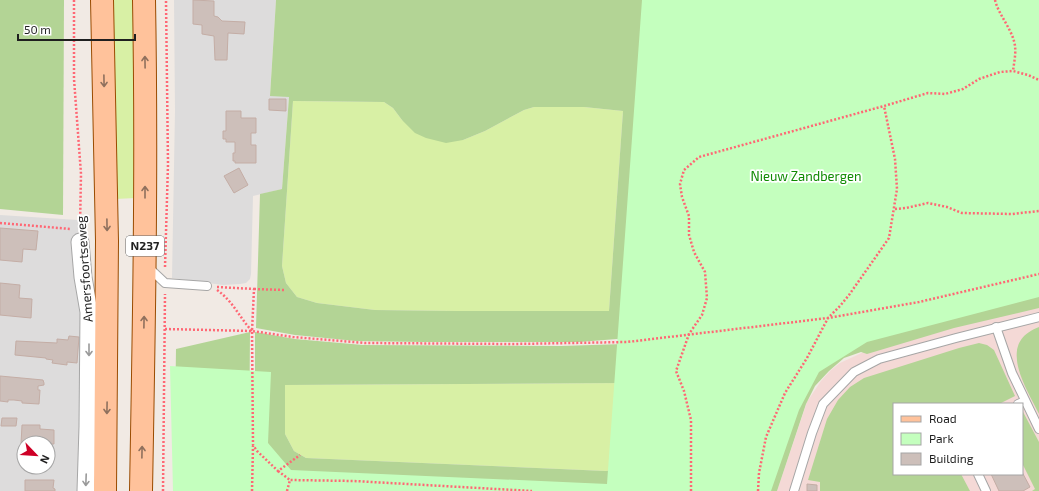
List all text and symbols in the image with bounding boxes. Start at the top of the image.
scale bar [18,16,135,42]
text: 50 m [24,22,51,36]
one-way arrow [141,56,149,69]
one-way arrow [100,74,108,87]
park label: Nieuw Zandbergen [751,168,861,184]
one-way arrow [141,186,149,199]
street label: Amersfoortseweg [72,215,96,323]
one-way arrow [103,218,111,231]
road number: N237 [126,236,164,256]
one-way arrow [140,316,148,329]
one-way arrow [85,343,93,356]
one-way arrow [103,401,110,414]
legend [893,403,1023,475]
text: Road [929,411,957,425]
text: Park [929,431,954,445]
north arrow [16,435,56,475]
one-way arrow [138,446,145,459]
text: Building [929,451,974,465]
text: N [38,453,53,466]
one-way arrow [83,473,90,486]

